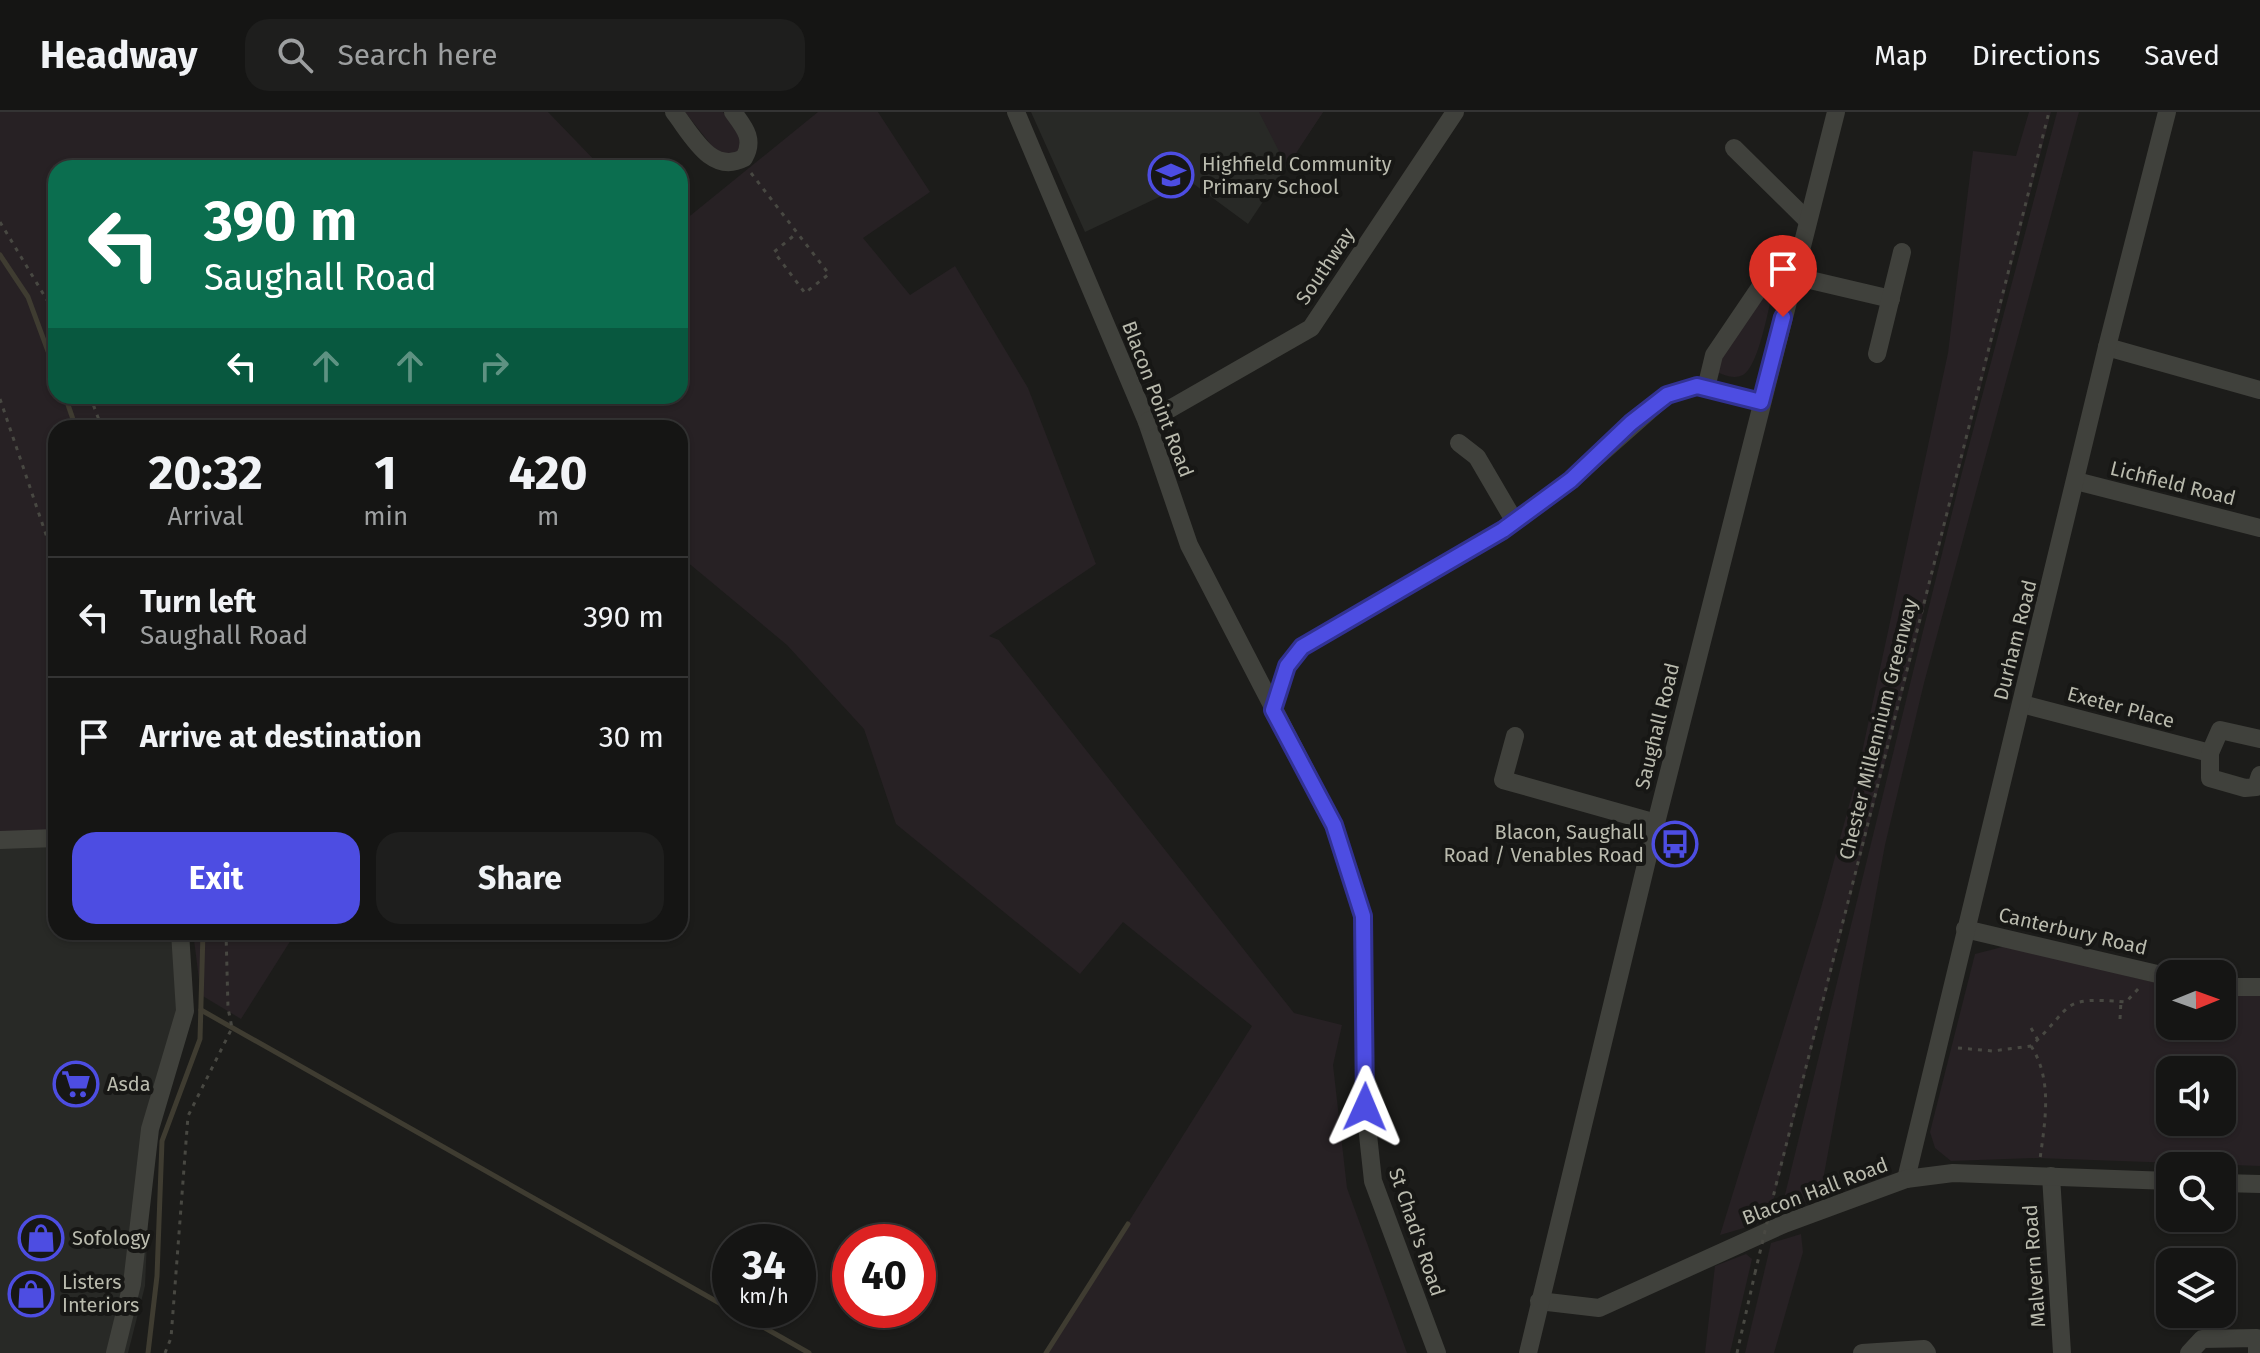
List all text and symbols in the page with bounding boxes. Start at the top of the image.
search box [245,19,805,91]
text: Headway [40,32,197,78]
icon: search [273,33,317,77]
text: Search here [337,37,498,73]
text: Map [1874,39,1928,72]
text: Directions [1972,39,2100,72]
text: Saved [2144,39,2220,72]
school or university icon: Highfield Community Primary School [1147,151,1195,199]
place label: Highfield Community Primary School [1202,152,1392,199]
text: 390 m [204,188,357,255]
icon: left [72,192,176,296]
street label: Southway [1291,223,1360,309]
pin [1749,235,1817,317]
icon: arrive [1761,247,1805,291]
text: Saughall Road [204,256,437,300]
street label: Blacon Point Road [1117,318,1199,480]
icon: left [220,344,264,388]
icon: ahead [304,344,348,388]
icon: ahead [388,344,432,388]
icon: right [472,344,516,388]
text: 20:32 [148,444,263,502]
text: 1 [375,444,397,502]
text: 420 [509,444,588,502]
street label: Lichfield Road [2108,456,2238,510]
text: Arrival [168,501,244,532]
text: min [363,501,408,532]
text: m [537,501,559,532]
street label: Durham Road [1988,577,2042,703]
text: Turn left [140,584,256,620]
icon: left [72,595,116,639]
street label: Chester Millennium Greenway [1834,596,1922,862]
text: 390 m [583,599,664,635]
text: Saughall Road [140,620,308,651]
street label: Saughall Road [1630,660,1684,792]
street label: Exeter Place [2065,681,2177,733]
icon: arrive [72,715,116,759]
text: Arrive at destination [140,719,422,755]
text: 30 m [599,719,664,755]
place label: Blacon, Saughall Road / Venables Road [1443,820,1644,867]
bus stop icon: Blacon, Saughall Road / Venables Road [1651,820,1699,868]
button: Exit [72,832,360,924]
button: Share [376,832,664,924]
street label: Canterbury Road [1996,902,2150,960]
north arrow [2156,960,2236,1040]
map controls [2156,960,2236,1328]
button: sound [2156,1056,2236,1136]
supermarket icon: Asda [52,1060,100,1108]
position arrow [1323,1065,1407,1149]
place label: Asda [107,1072,151,1096]
street label: Blacon Hall Road [1739,1152,1891,1230]
button: search [2156,1152,2236,1232]
street label: St Chad's Road [1384,1165,1450,1299]
street label: Malvern Road [2018,1204,2050,1328]
shop icon: Sofology [17,1214,65,1262]
speed limit sign: 40 [832,1224,936,1328]
place label: Sofology [72,1226,151,1250]
text: 34 [742,1242,786,1290]
button: layers [2156,1248,2236,1328]
shop icon: Listers Interiors [7,1270,55,1318]
place label: Listers Interiors [62,1270,139,1317]
text: km/h [739,1284,789,1308]

